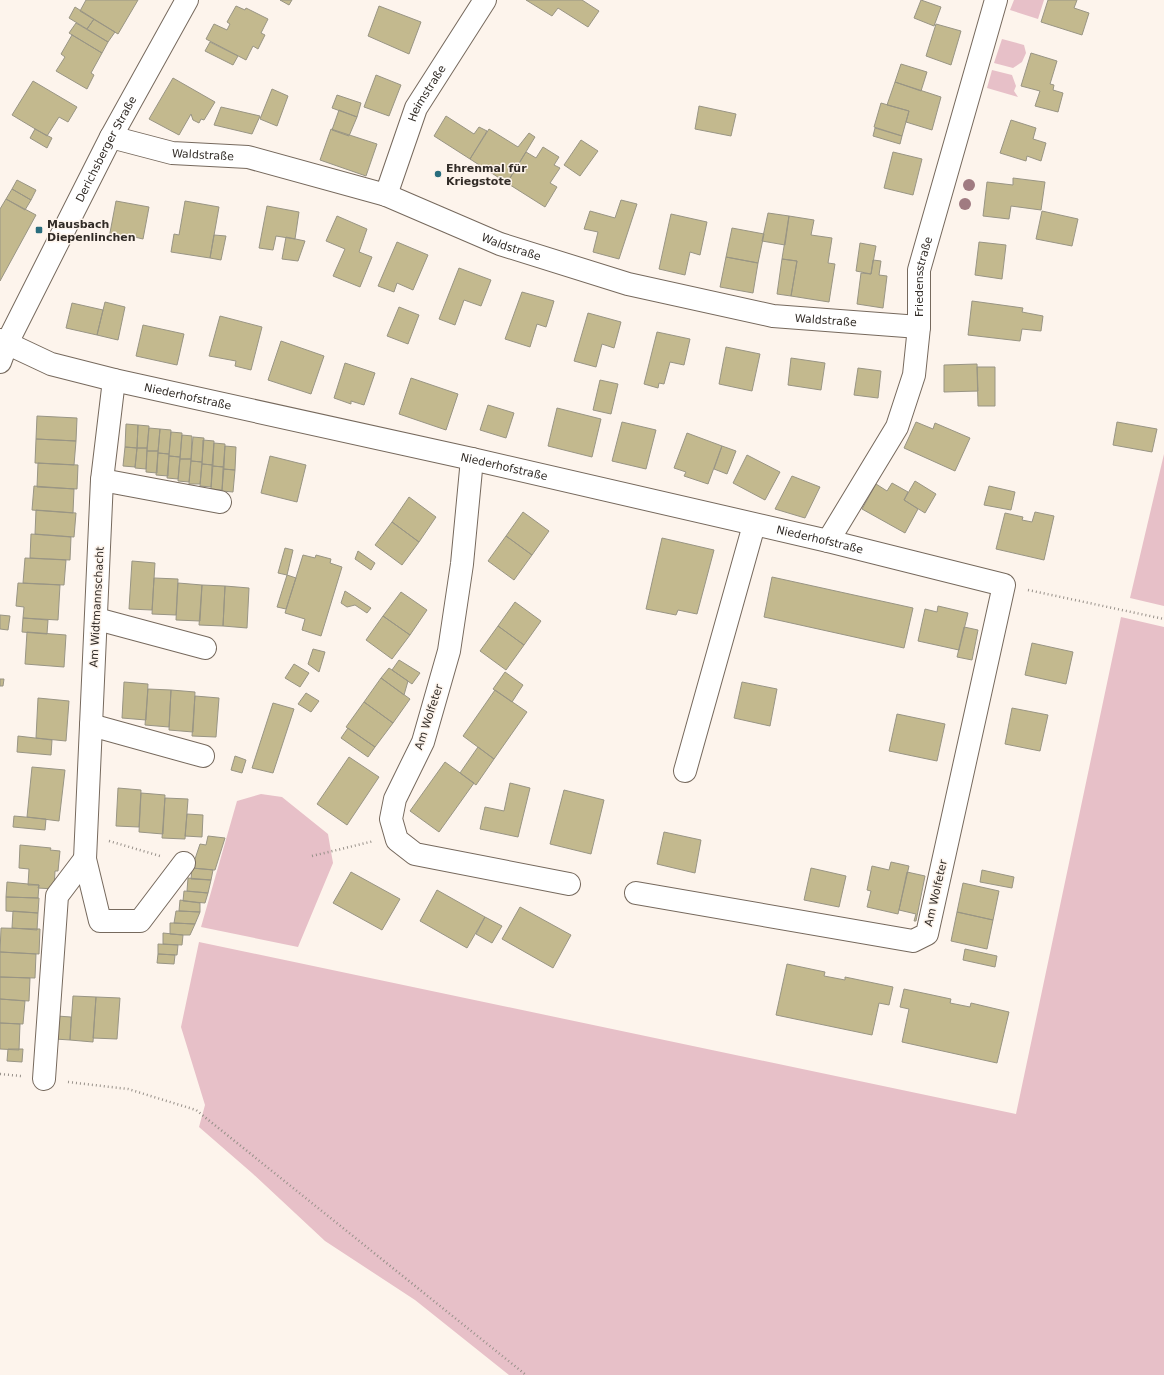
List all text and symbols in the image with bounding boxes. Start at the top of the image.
street label: Heimstraße [405,62,448,123]
street label: Derichsberger Straße [73,94,139,204]
street label: Waldstraße [172,147,234,163]
place label: Ehrenmal für Kriegstote [446,162,527,188]
marker: Ehrenmal für Kriegstote [433,169,443,179]
place label: Mausbach Diepenlinchen [47,218,136,244]
marker: Mausbach Diepenlinchen [34,225,44,235]
street label: Waldstraße [480,230,543,263]
street label: Friedensstraße [913,235,935,317]
street label: Waldstraße [794,311,858,329]
street label: Niederhofstraße [143,380,233,412]
street label: Niederhofstraße [459,450,549,483]
street label: Niederhofstraße [775,523,865,556]
street label: Am Widtmannschacht [87,546,107,668]
street label: Am Wolfeter [412,682,446,751]
street label: Am Wolfeter [922,858,950,928]

